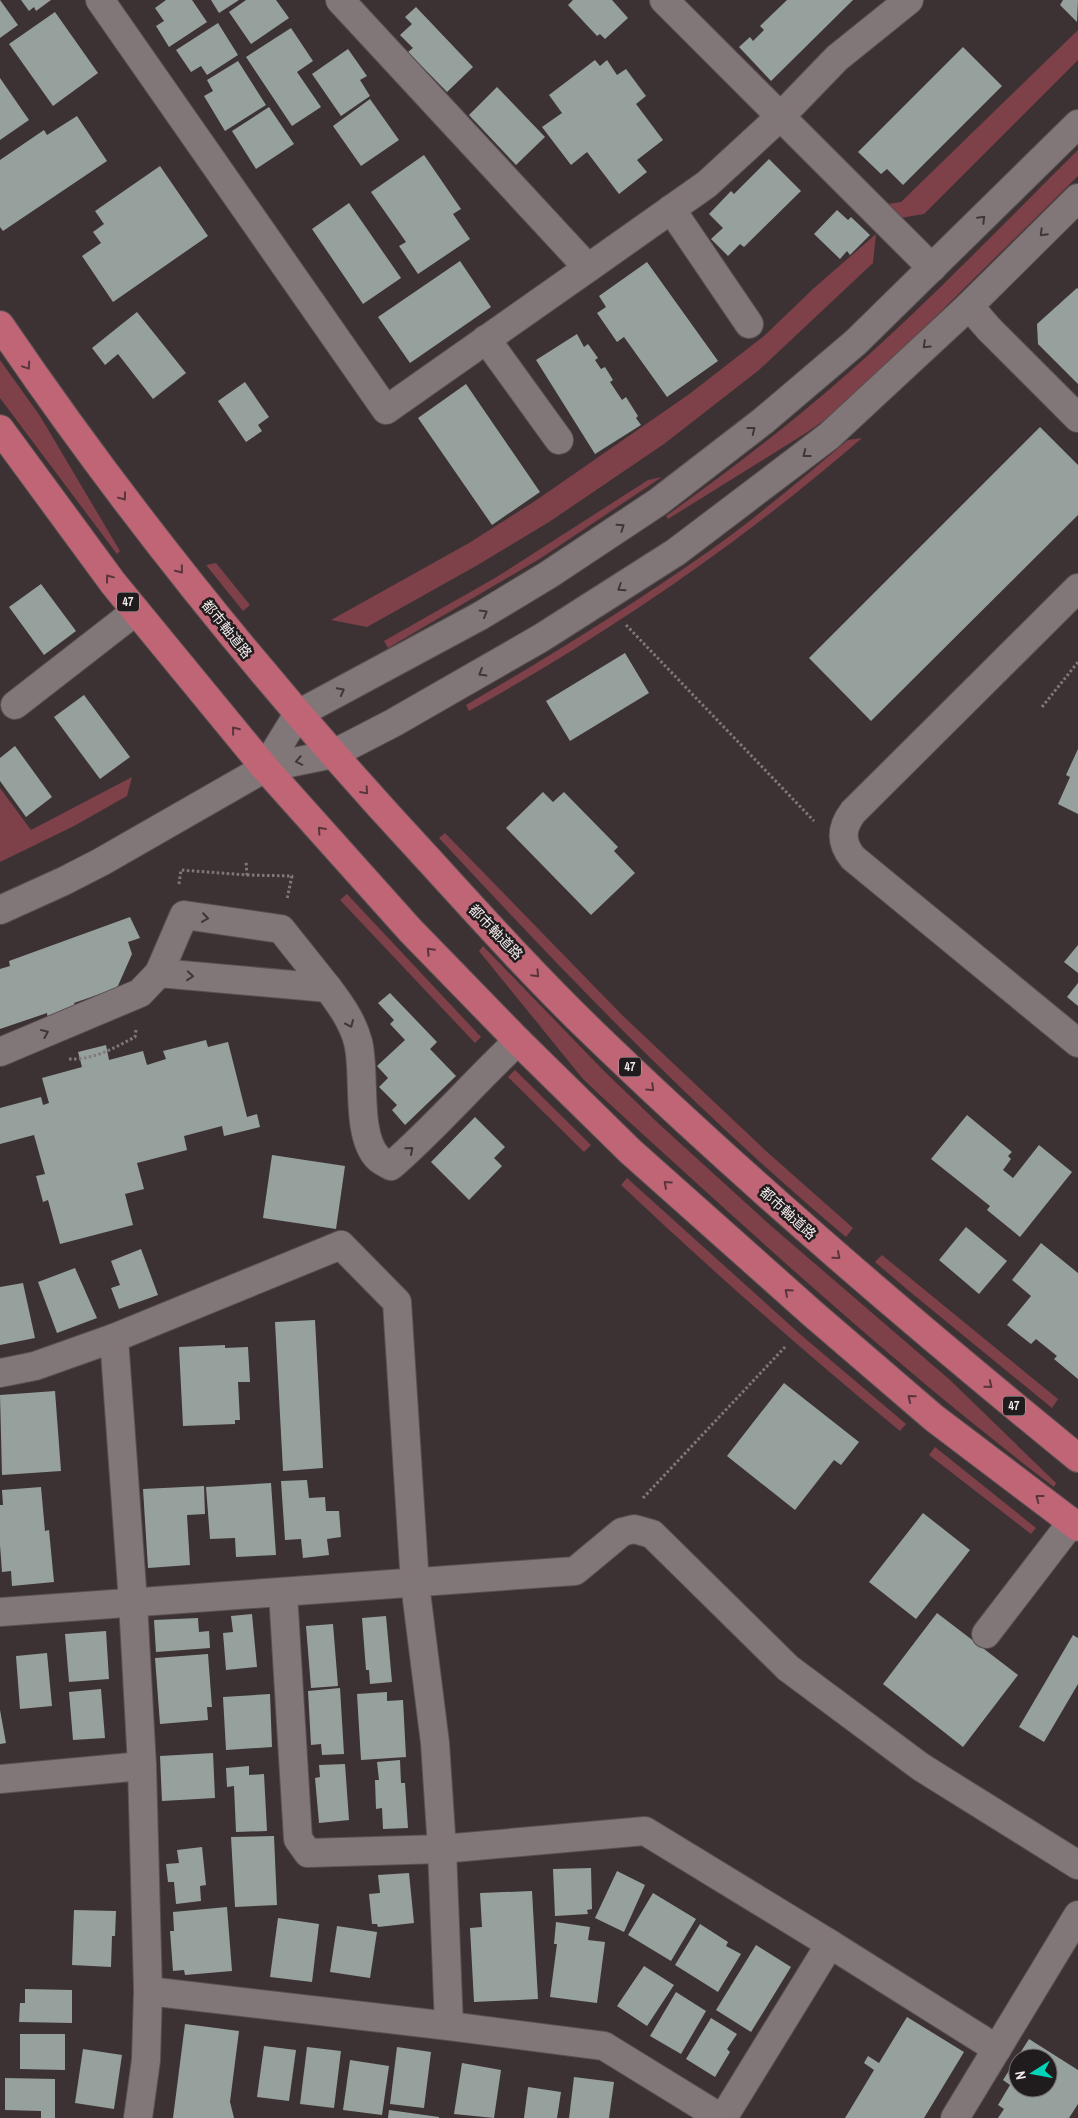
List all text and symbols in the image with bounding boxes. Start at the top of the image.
one-way arrow [976,216,985,225]
one-way arrow [1040,227,1049,236]
one-way arrow [923,339,932,348]
one-way arrow [21,360,31,369]
one-way arrow [746,428,755,436]
one-way arrow [802,448,812,457]
one-way arrow [117,491,126,501]
one-way arrow [615,524,625,533]
one-way arrow [174,564,183,573]
one-way arrow [107,575,115,584]
one-way arrow [617,582,626,591]
road number: 47 [117,592,139,612]
street label: 都市軸道路 [198,596,256,662]
one-way arrow [478,610,487,620]
one-way arrow [479,667,488,677]
one-way arrow [336,687,345,697]
one-way arrow [232,727,240,736]
one-way arrow [295,756,304,766]
one-way arrow [360,786,369,795]
one-way arrow [318,827,327,836]
street label: 都市軸道路 [465,901,527,963]
one-way arrow [201,912,209,923]
one-way arrow [427,948,436,957]
one-way arrow [530,968,539,977]
one-way arrow [187,970,195,981]
one-way arrow [344,1019,355,1028]
one-way arrow [40,1029,49,1039]
road number: 47 [619,1058,641,1076]
one-way arrow [646,1082,655,1091]
one-way arrow [404,1147,413,1156]
one-way arrow [663,1180,672,1189]
street label: 都市軸道路 [756,1183,820,1243]
one-way arrow [831,1250,840,1259]
one-way arrow [784,1289,793,1298]
one-way arrow [983,1379,992,1388]
one-way arrow [908,1395,917,1404]
road number: 47 [1003,1396,1025,1415]
one-way arrow [1035,1495,1045,1504]
north arrow [1008,2048,1058,2098]
text: N [1011,2070,1030,2081]

